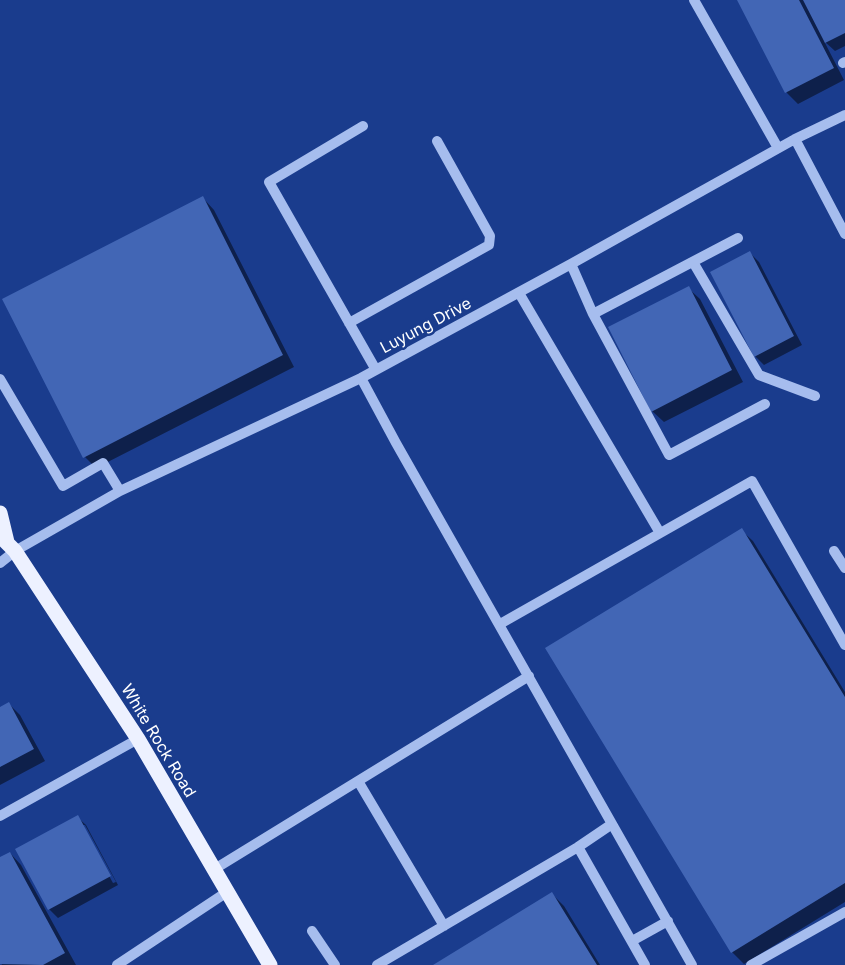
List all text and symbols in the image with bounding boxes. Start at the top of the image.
street label: Luyung Drive [377,294,475,358]
street label: White Rock Road [117,681,199,801]

